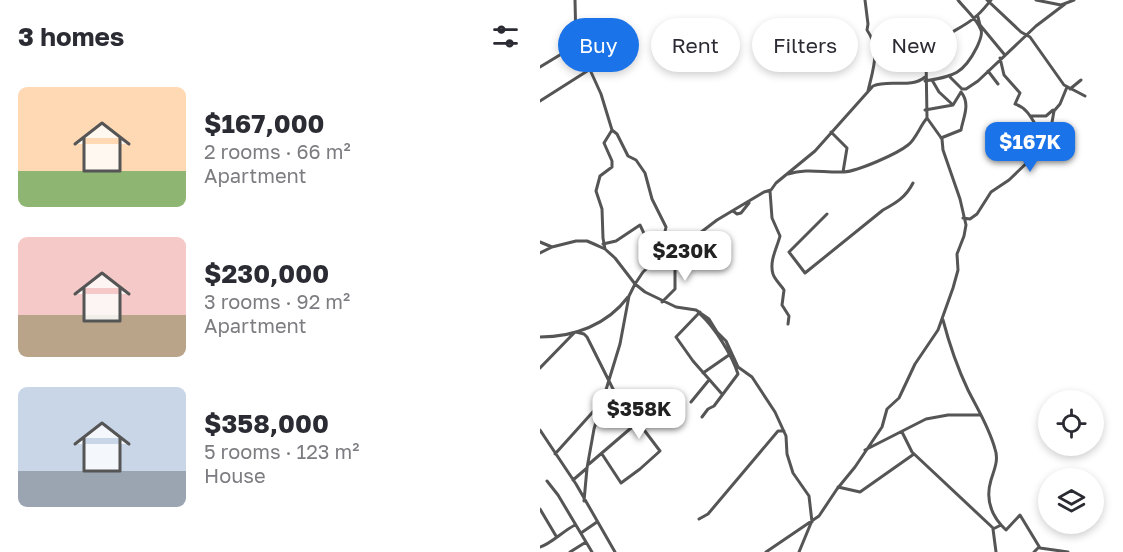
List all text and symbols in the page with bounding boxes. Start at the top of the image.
chip: Buy [558,18,639,72]
chip: Rent [651,18,740,72]
chip: Filters [752,18,858,72]
chip: New [870,18,957,72]
icon: filters [489,20,522,53]
text: 3 homes [18,21,124,52]
text: $167,000 [204,108,325,139]
icon: home [66,111,138,183]
pin: $167K [988,122,1072,173]
text: $167K [999,129,1061,153]
text: 2 rooms · 66 m² [204,139,351,163]
text: Apartment [204,163,307,187]
pin: $230K [643,231,727,282]
text: $230K [652,238,718,262]
text: $230,000 [204,258,329,289]
icon: home [66,261,138,333]
text: 3 rooms · 92 m² [204,289,350,313]
text: Apartment [204,313,307,337]
pin: $358K [597,389,681,440]
map controls [1038,390,1104,534]
button: locate [1038,390,1104,456]
text: $358K [606,396,672,420]
text: $358,000 [204,408,329,439]
icon: home [66,411,138,483]
text: 5 rooms · 123 m² [204,439,359,463]
text: House [204,463,266,487]
button: layers [1038,468,1104,534]

